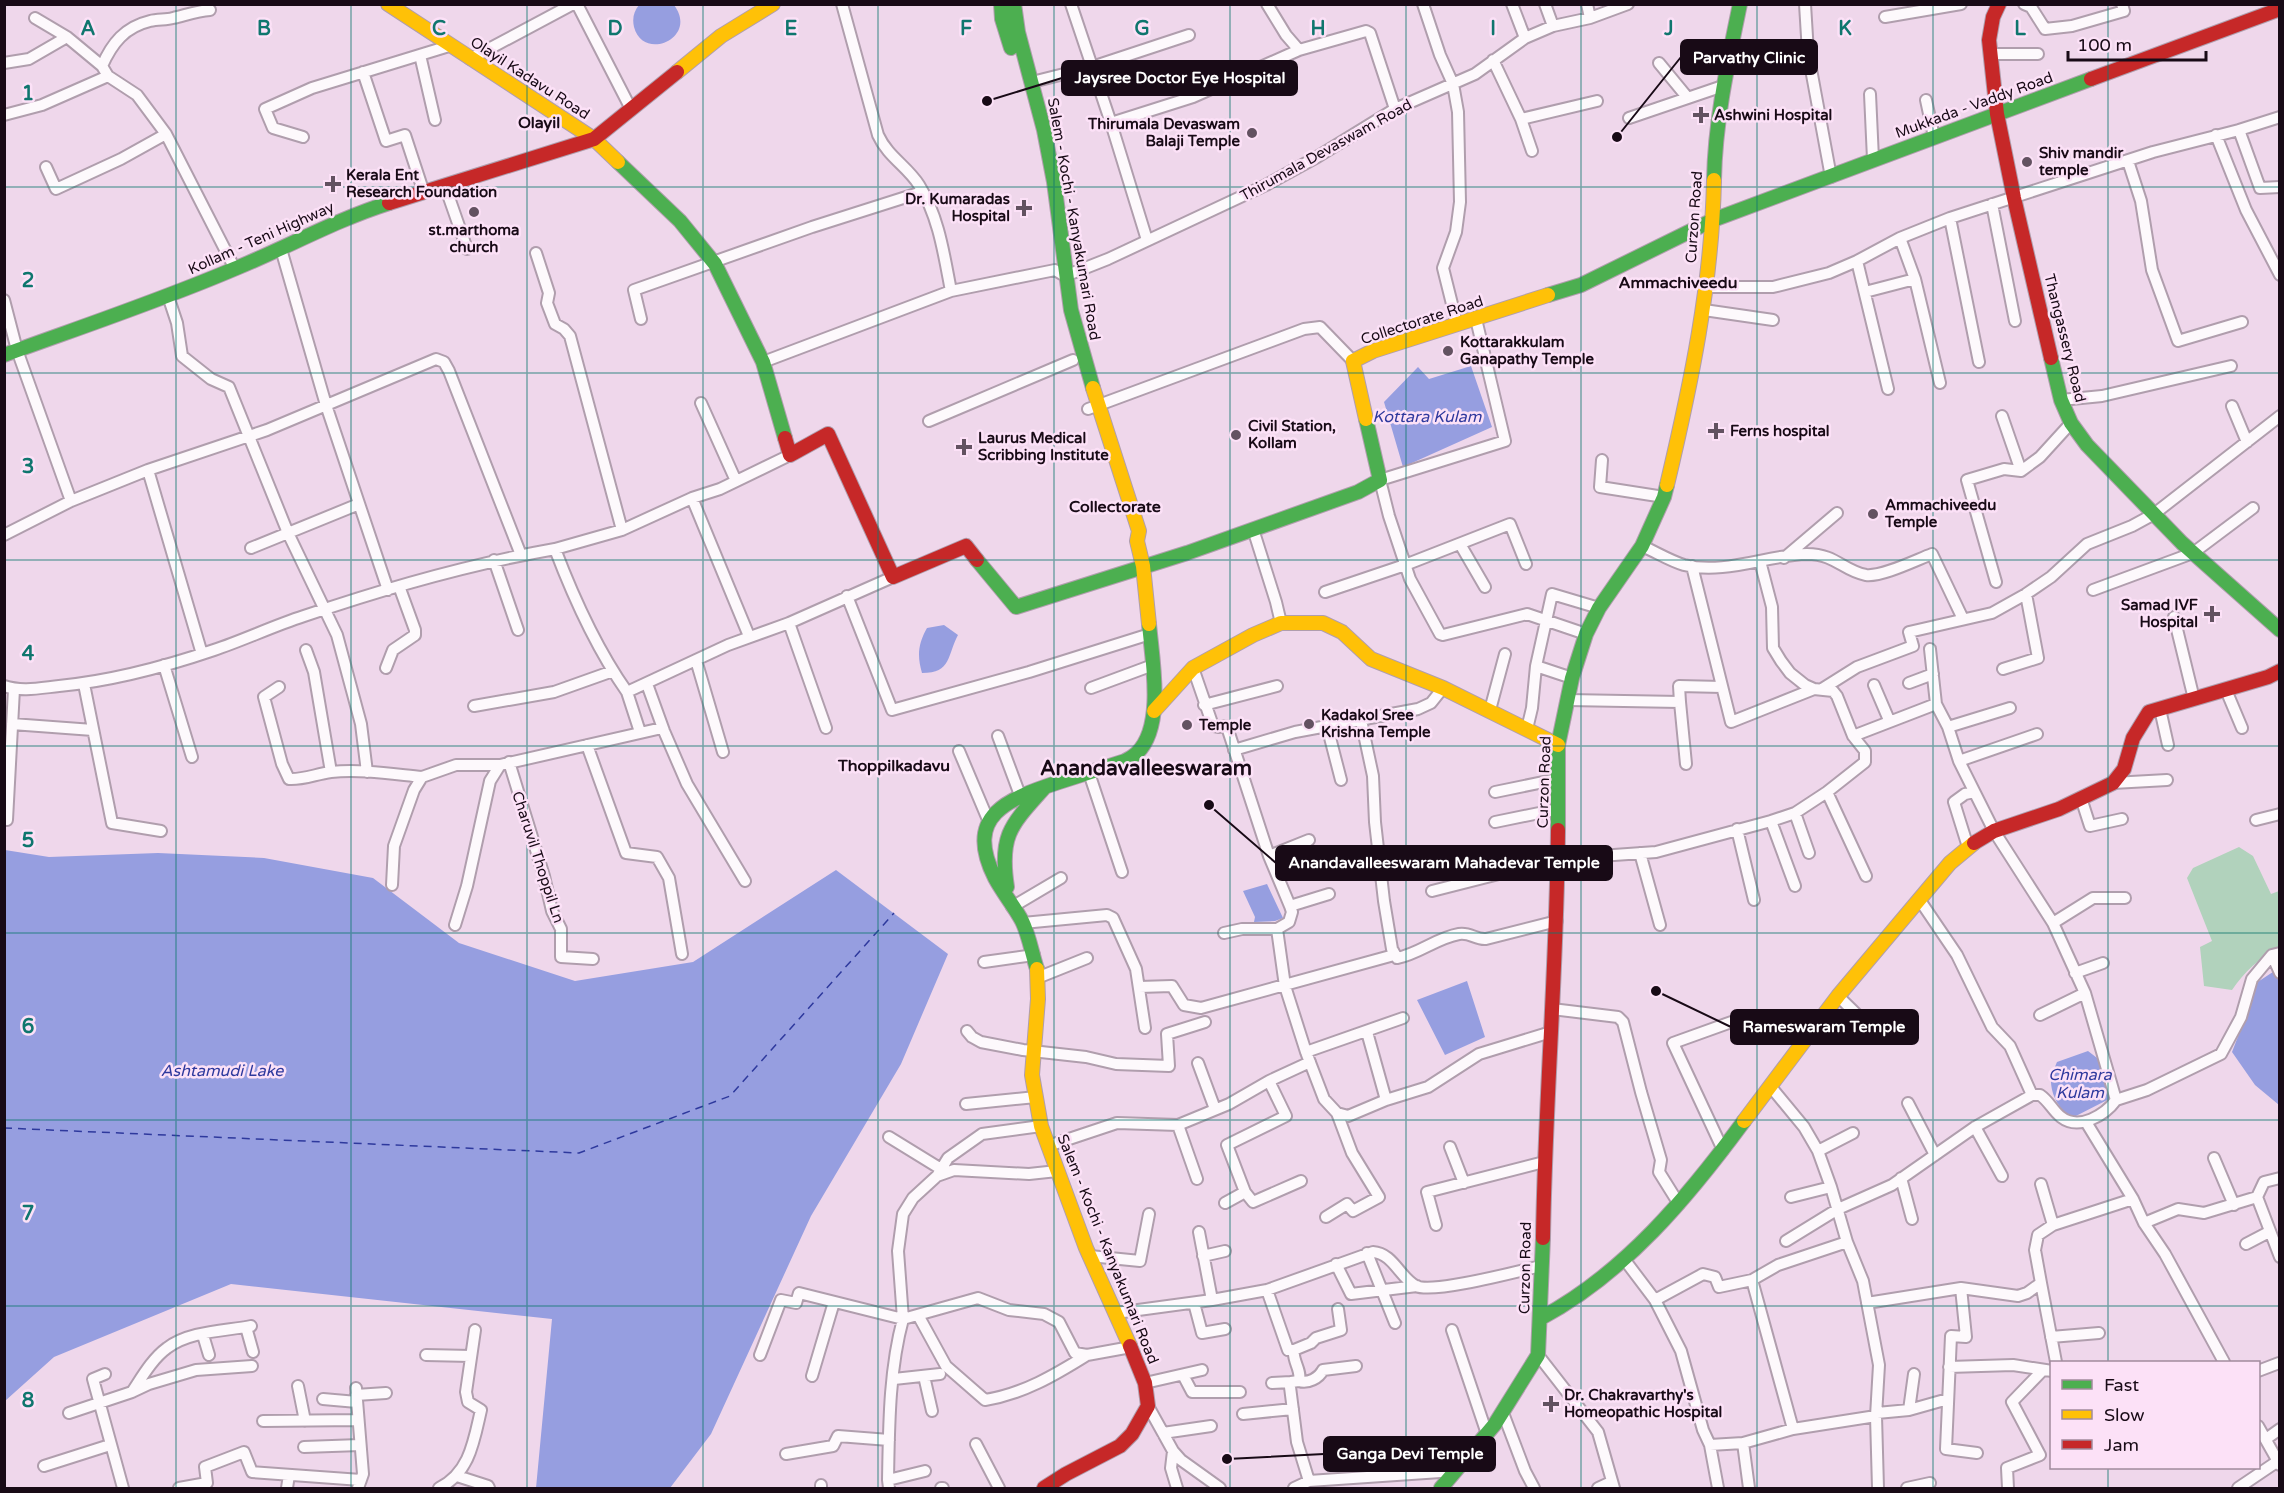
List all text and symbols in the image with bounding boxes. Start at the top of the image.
text: A [81,17,96,41]
text: B [257,17,271,41]
text: C [432,17,446,41]
text: D [607,17,623,41]
text: E [785,17,798,41]
text: F [960,17,972,41]
text: G [1134,17,1150,41]
text: H [1310,17,1326,41]
text: I [1490,17,1496,41]
text: J [1663,17,1674,41]
text: K [1838,17,1852,41]
text: L [2014,17,2026,41]
scale bar [2068,24,2206,62]
street label: Olayil Kadavu Road [467,33,593,123]
text: 100 m [2077,34,2132,56]
callout: Parvathy Clinic [1681,40,1817,74]
text: Parvathy Clinic [1693,48,1806,68]
callout: Jaysree Doctor Eye Hospital [1062,61,1297,95]
text: Jaysree Doctor Eye Hospital [1074,68,1285,88]
street label: Mukkada - Vaddy Road [1893,68,2055,142]
text: 1 [22,82,34,106]
street label: Thirumala Devaswam Road [1237,95,1415,205]
street label: Salem - Kochi - Kanyakumari Road [1044,96,1104,342]
marker: Ashwini Hospital [1692,106,1710,124]
place label: Ashwini Hospital [1714,106,1832,125]
district label: Olayil [518,112,560,132]
place label: Thirumala Devaswam Balaji Temple [1087,115,1241,151]
marker: Thirumala Devaswam Balaji Temple [1245,126,1259,140]
place label: Shiv mandir temple [2038,144,2123,180]
marker: Shiv mandir temple [2020,155,2034,169]
place label: Kerala Ent Research Foundation [346,166,497,201]
street label: Curzon Road [1682,170,1706,264]
marker: Kerala Ent Research Foundation [324,175,342,193]
place label: Dr. Kumaradas Hospital [905,190,1010,226]
street label: Kollam - Teni Highway [185,198,337,278]
marker: Dr. Kumaradas Hospital [1015,199,1033,217]
marker: st.marthoma church [467,205,481,219]
place label: st.marthoma church [429,221,519,256]
text: 2 [22,269,34,293]
street label: Thangassery Road [2040,272,2090,404]
district label: Ammachiveedu [1619,273,1737,293]
street label: Collectorate Road [1358,292,1486,348]
place label: Kottarakkulam Ganapathy Temple [1460,333,1594,369]
marker: Kottarakkulam Ganapathy Temple [1441,344,1455,358]
water label: Kottara Kulam [1372,407,1482,427]
place label: Civil Station, Kollam [1248,417,1336,452]
marker: Ferns hospital [1707,422,1725,440]
place label: Ferns hospital [1730,422,1830,441]
marker: Civil Station, Kollam [1229,428,1243,442]
place label: Laurus Medical Scribbing Institute [978,429,1109,465]
marker: Laurus Medical Scribbing Institute [955,438,973,456]
text: 3 [22,455,34,479]
place label: Ammachiveedu Temple [1884,496,1996,532]
district label: Collectorate [1069,497,1161,517]
marker: Ammachiveedu Temple [1866,507,1880,521]
place label: Samad IVF Hospital [2121,596,2198,632]
marker: Samad IVF Hospital [2203,605,2221,623]
text: 4 [22,642,35,666]
place label: Kadakol Sree Krishna Temple [1321,706,1431,742]
place label: Temple [1198,716,1252,735]
marker: Kadakol Sree Krishna Temple [1302,717,1316,731]
marker: Temple [1180,718,1194,732]
street label: Curzon Road [1533,735,1555,829]
district label: Thoppilkadavu [837,756,950,776]
district label: Anandavalleeswaram [1040,756,1252,781]
street label: Charuvil Thoppil Ln [508,789,568,925]
text: 5 [22,829,34,853]
callout: Anandavalleeswaram Mahadevar Temple [1276,846,1612,880]
text: Anandavalleeswaram Mahadevar Temple [1288,853,1600,873]
callout: Rameswaram Temple [1731,1010,1918,1044]
text: 6 [22,1015,34,1039]
text: Rameswaram Temple [1743,1017,1905,1037]
water label: Ashtamudi Lake [161,1061,284,1081]
water label: Chimara Kulam [2048,1065,2113,1103]
street label: Salem - Kochi - Kanyakumari Road [1054,1132,1162,1366]
text: 7 [22,1202,34,1226]
street label: Curzon Road [1515,1222,1535,1314]
legend [2050,1361,2260,1469]
text: Fast [2104,1374,2139,1396]
place label: Dr. Chakravarthy's Homeopathic Hospital [1564,1386,1722,1422]
text: 8 [22,1389,34,1413]
marker: Dr. Chakravarthy's Homeopathic Hospital [1542,1395,1560,1413]
text: Slow [2104,1404,2145,1426]
text: Jam [2104,1434,2139,1456]
callout: Ganga Devi Temple [1324,1437,1495,1471]
text: Ganga Devi Temple [1336,1444,1484,1464]

